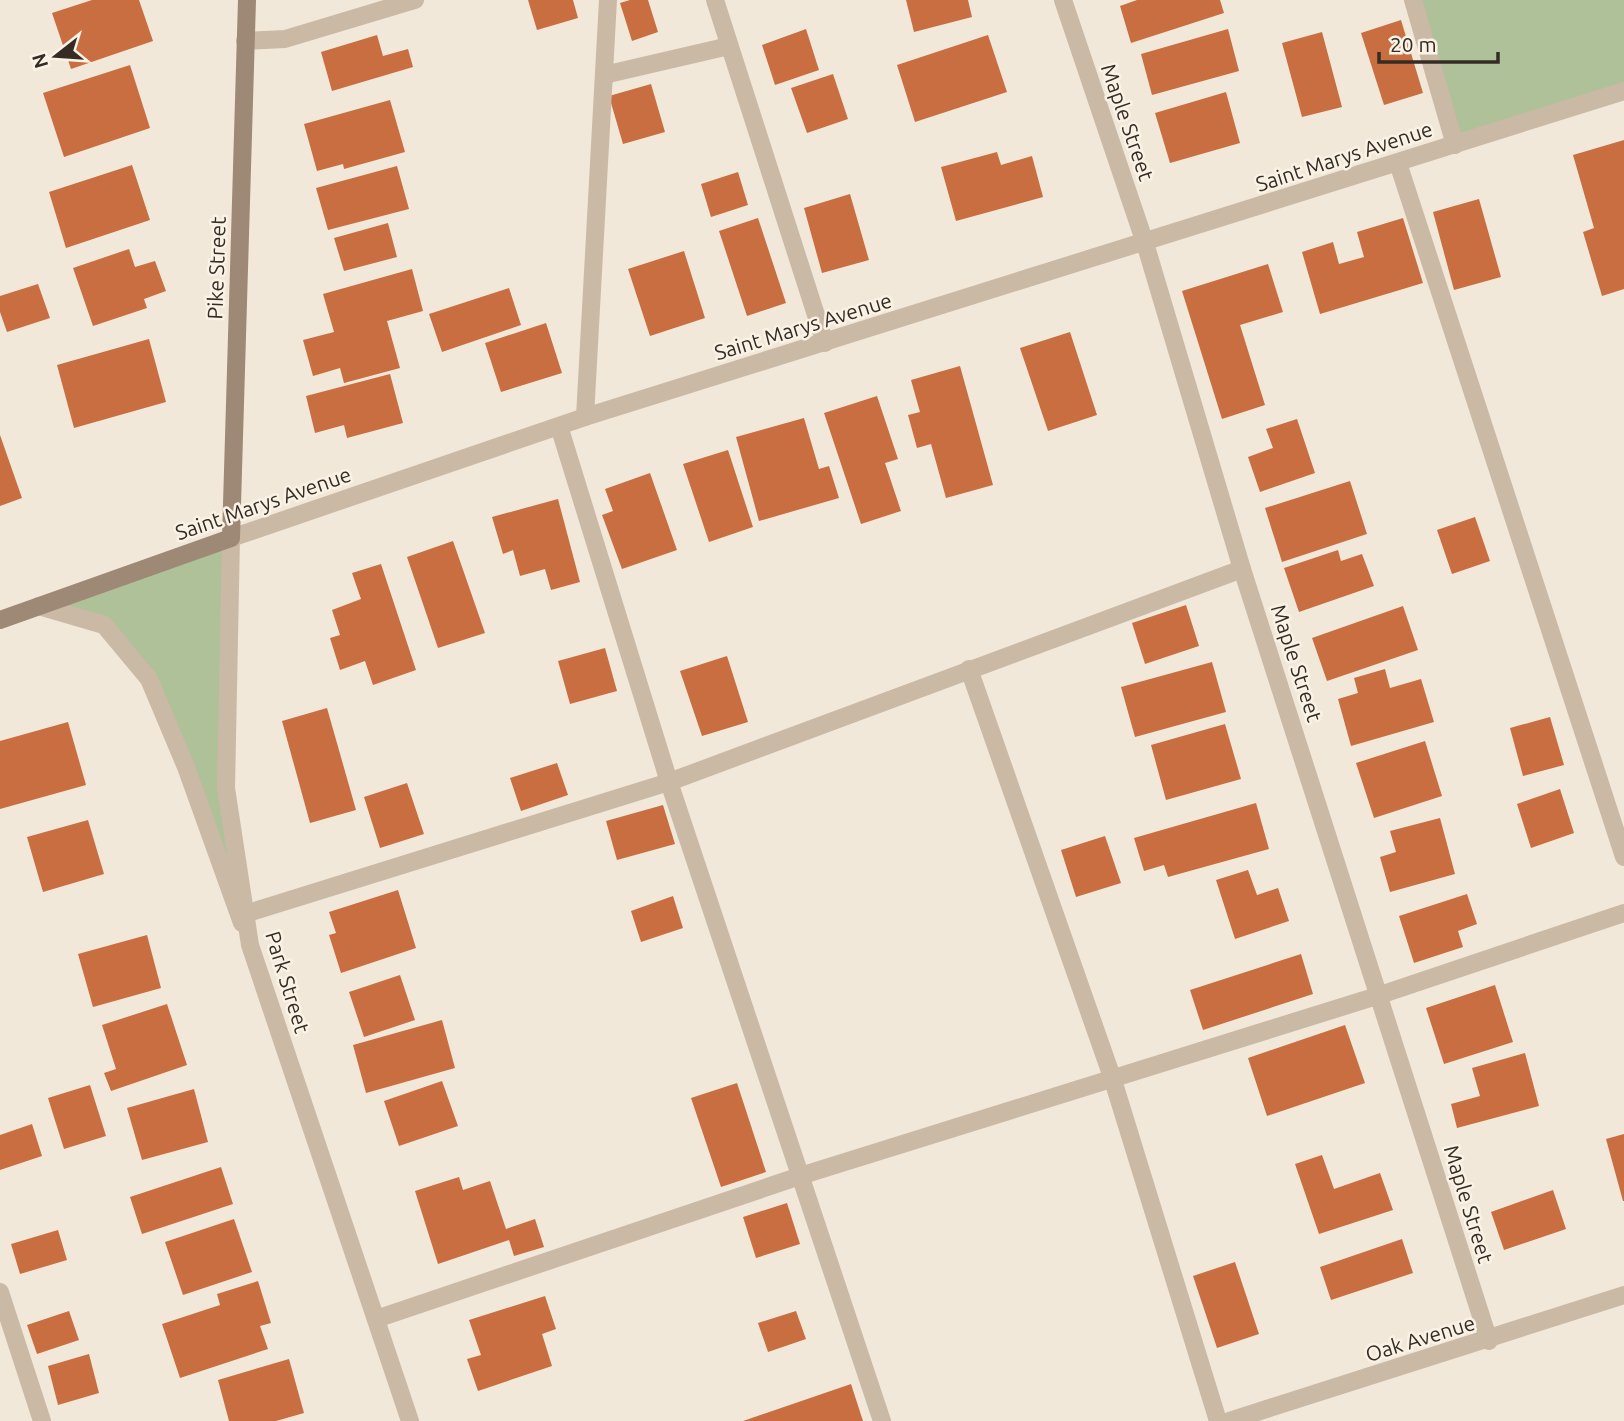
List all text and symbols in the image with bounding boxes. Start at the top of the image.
north arrow [21,21,91,91]
scale bar [1379,21,1498,65]
text: 20 m [1390,32,1437,56]
text: N [27,51,52,71]
street label: Maple Street [1097,60,1159,184]
street label: Saint Marys Avenue [1253,116,1435,196]
street label: Pike Street [202,216,230,320]
street label: Saint Marys Avenue [711,288,895,364]
street label: Saint Marys Avenue [172,462,354,544]
street label: Maple Street [1267,601,1327,725]
street label: Park Street [261,928,315,1036]
street label: Maple Street [1440,1142,1498,1266]
street label: Oak Avenue [1362,1310,1478,1366]

